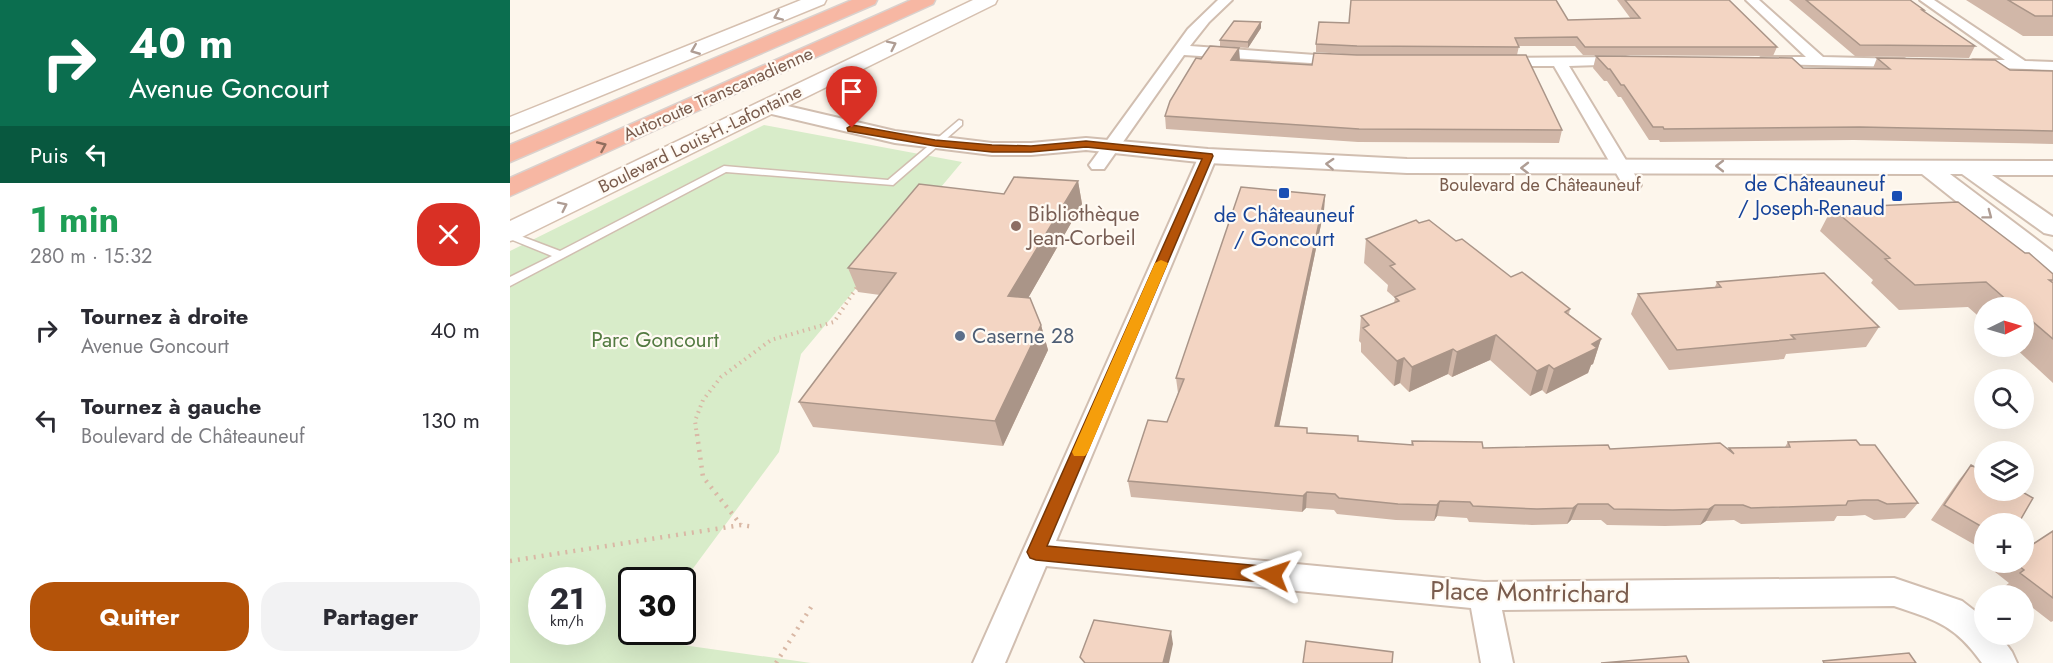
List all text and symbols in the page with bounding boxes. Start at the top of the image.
one-way arrow [773,9,784,21]
text: 40 m [129,13,233,74]
icon: right [30,24,108,102]
street label: Autoroute Transcanadienne [619,40,817,148]
one-way arrow [885,41,896,53]
one-way arrow [690,43,701,55]
pin [826,66,877,128]
text: Avenue Goncourt [129,69,329,108]
icon: arrive [835,75,868,108]
street label: Boulevard Louis-H.-Lafontaine [594,78,806,200]
icon: left [80,138,113,171]
text: Puis [30,139,68,171]
one-way arrow [595,142,606,154]
one-way arrow [1325,157,1334,170]
one-way arrow [1715,160,1724,172]
one-way arrow [1520,162,1529,174]
place label: de Châteauneuf / Joseph-Renaud [1738,169,1886,223]
street label: Boulevard de Châteauneuf [1439,172,1642,198]
marker: de Châteauneuf / Goncourt [1277,186,1291,200]
marker: de Châteauneuf / Joseph-Renaud [1890,189,1904,203]
text: 1 min [30,193,119,245]
place label: Bibliothèque Jean-Corbeil [1025,199,1140,253]
place label: de Châteauneuf / Goncourt [1214,200,1355,254]
one-way arrow [556,202,567,213]
button: close [417,203,480,266]
one-way arrow [1981,208,1992,219]
marker: Bibliothèque Jean-Corbeil [1009,219,1023,233]
text: 280 m · 15:32 [30,242,152,271]
north arrow [1974,297,2034,357]
map controls [1974,297,2034,645]
text: Tournez à droite [81,300,248,332]
icon: right [30,314,63,347]
text: 40 m [430,314,480,346]
place label: Caserne 28 [972,321,1075,351]
park label: Parc Goncourt [591,325,719,355]
marker: Caserne 28 [953,329,967,343]
text: Avenue Goncourt [81,332,229,361]
button: search [1974,369,2034,429]
text: Tournez à gauche [81,390,261,422]
icon: left [30,404,63,437]
text: 130 m [421,404,480,436]
text: Boulevard de Châteauneuf [81,422,305,451]
button: layers [1974,441,2034,501]
button: + [1974,513,2034,573]
position arrow [1240,543,1304,607]
speed limit sign: 30 [618,567,696,645]
street label: Place Montrichard [1430,571,1630,613]
text: 21 [550,577,584,620]
button: Quitter [30,582,249,651]
button: Partager [261,582,480,651]
button: − [1974,585,2034,645]
text: km/h [550,610,584,632]

